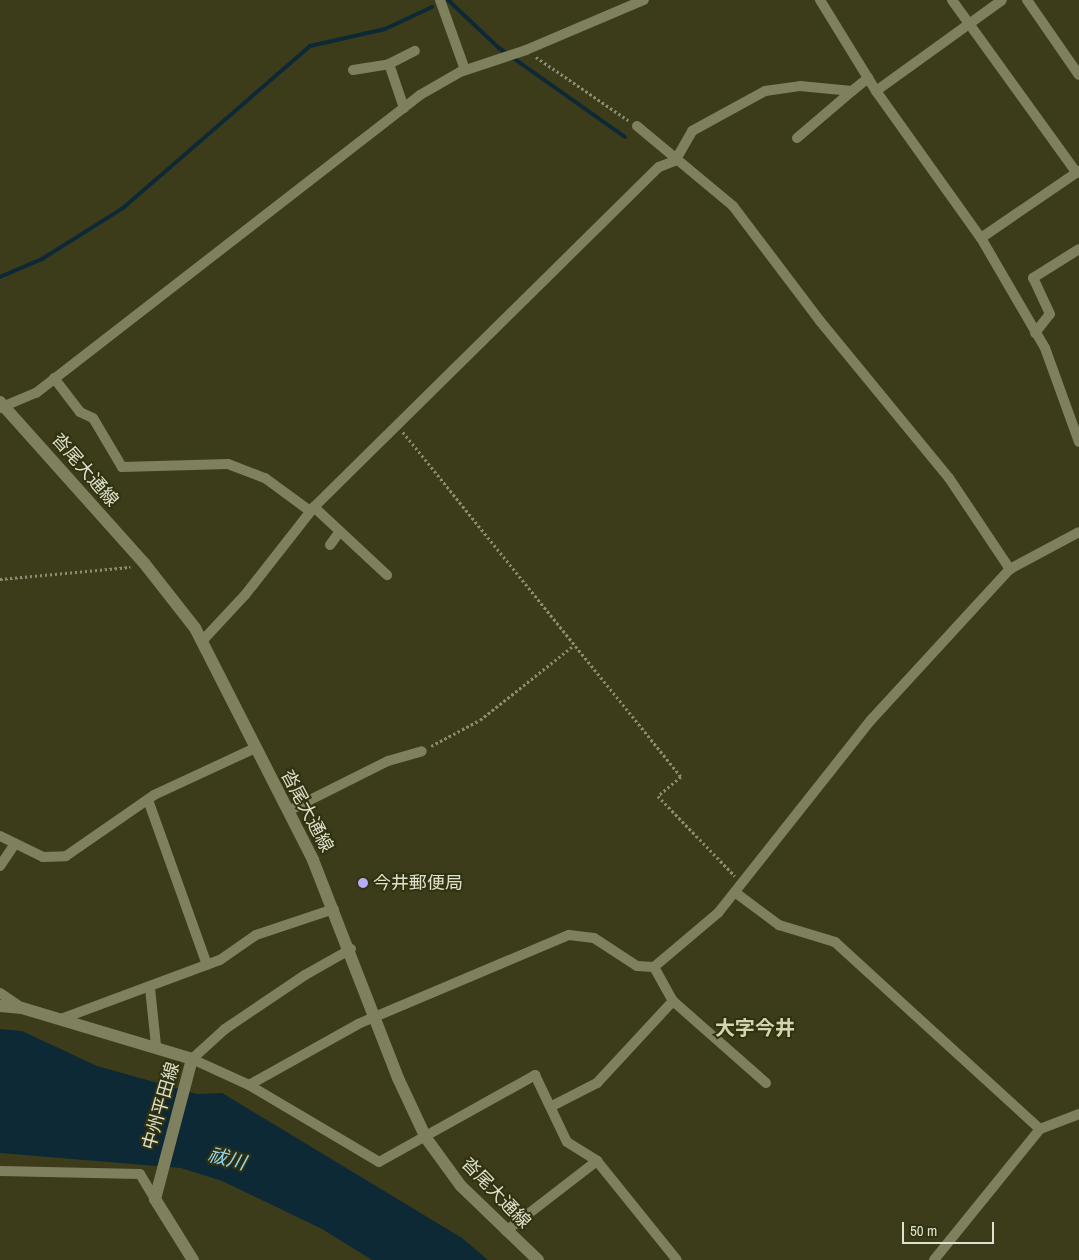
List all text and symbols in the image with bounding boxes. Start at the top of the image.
street label: 沓尾大通線 [47,429,123,511]
street label: 沓尾大通線 [276,766,338,856]
place label: 今井郵便局 [373,872,463,894]
marker: 今井郵便局 [357,877,369,889]
district label: 大字今井 [715,1015,795,1039]
street label: 中州平田線 [138,1060,184,1152]
water label: 祓川 [206,1143,248,1175]
street label: 沓尾大通線 [457,1153,535,1233]
scale bar [904,1212,996,1244]
text: 50 m [910,1220,937,1241]

